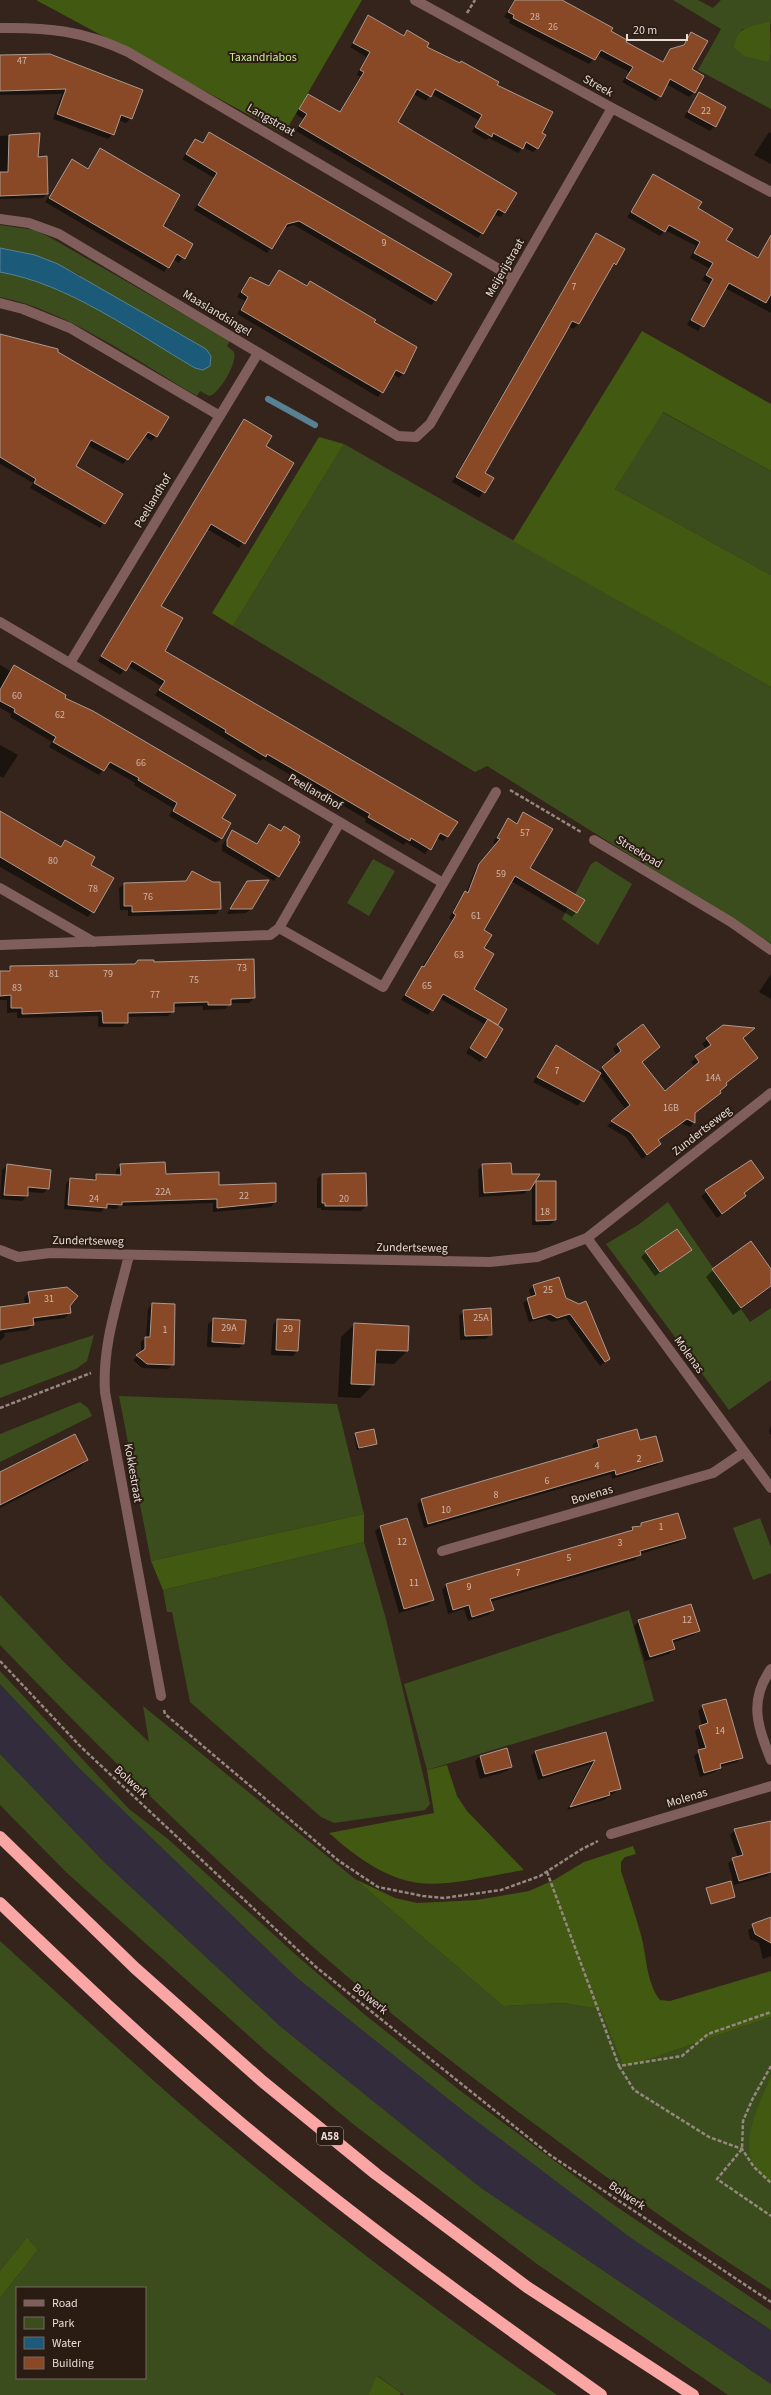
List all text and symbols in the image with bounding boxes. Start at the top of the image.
house number: 28 [530,10,540,24]
scale bar [627,16,687,42]
house number: 26 [548,20,558,34]
text: 20 m [633,22,657,39]
park label: Taxandriabos [229,49,297,66]
house number: 47 [17,54,27,68]
street label: Streek [580,71,616,101]
street label: Langstraat [244,99,298,141]
house number: 22 [701,104,711,118]
street label: Meijerijstraat [481,235,529,301]
house number: 9 [382,236,387,250]
house number: 7 [572,280,577,294]
street label: Maaslandsingel [179,286,255,340]
street label: Peellandhof [130,470,176,531]
house number: 60 [12,689,22,703]
house number: 62 [55,708,65,722]
house number: 66 [136,756,146,770]
street label: Peellandhof [285,770,346,815]
house number: 57 [520,826,530,840]
street label: Streekpad [613,832,665,872]
house number: 80 [48,854,58,868]
house number: 59 [496,867,506,881]
house number: 78 [88,882,98,896]
house number: 76 [143,890,153,904]
house number: 61 [471,909,481,923]
house number: 63 [454,948,464,962]
house number: 73 [237,961,247,975]
house number: 81 [49,967,59,981]
house number: 79 [103,967,113,981]
house number: 75 [189,973,199,987]
house number: 65 [422,979,432,993]
house number: 83 [12,981,22,995]
house number: 77 [150,988,160,1002]
house number: 7 [555,1064,560,1078]
house number: 14A [705,1071,721,1085]
house number: 16B [663,1101,679,1115]
street label: Zundertseweg [669,1102,735,1160]
house number: 22A [155,1185,171,1199]
house number: 22 [239,1189,249,1203]
house number: 24 [89,1192,99,1206]
house number: 20 [339,1192,349,1206]
house number: 18 [540,1205,550,1219]
street label: Zundertseweg [52,1232,124,1250]
street label: Zundertseweg [376,1239,448,1257]
house number: 25 [543,1283,553,1297]
house number: 31 [44,1292,54,1306]
house number: 25A [473,1311,489,1325]
house number: 29A [221,1321,237,1335]
house number: 29 [283,1322,293,1336]
house number: 1 [163,1323,168,1337]
street label: Molenas [670,1333,708,1377]
street label: Kokkestraat [119,1442,147,1504]
house number: 2 [637,1452,642,1466]
house number: 4 [595,1459,600,1473]
house number: 6 [545,1474,550,1488]
street label: Bovenas [569,1481,615,1509]
house number: 8 [494,1488,499,1502]
house number: 10 [441,1503,451,1517]
house number: 1 [659,1520,664,1534]
house number: 12 [397,1535,407,1549]
house number: 3 [618,1536,623,1550]
house number: 5 [567,1551,572,1565]
house number: 7 [516,1566,521,1580]
house number: 11 [409,1576,419,1590]
house number: 9 [467,1580,472,1594]
house number: 12 [682,1613,692,1627]
house number: 14 [715,1724,725,1738]
street label: Bolwerk [110,1762,152,1802]
street label: Molenas [664,1784,710,1812]
street label: Bolwerk [349,1979,391,2019]
road number: A58 [317,2127,343,2145]
street label: Bolwerk [605,2177,649,2215]
legend [16,2287,146,2379]
text: Road [52,2295,78,2312]
text: Park [52,2315,74,2332]
text: Water [52,2335,82,2352]
text: Building [52,2355,94,2372]

